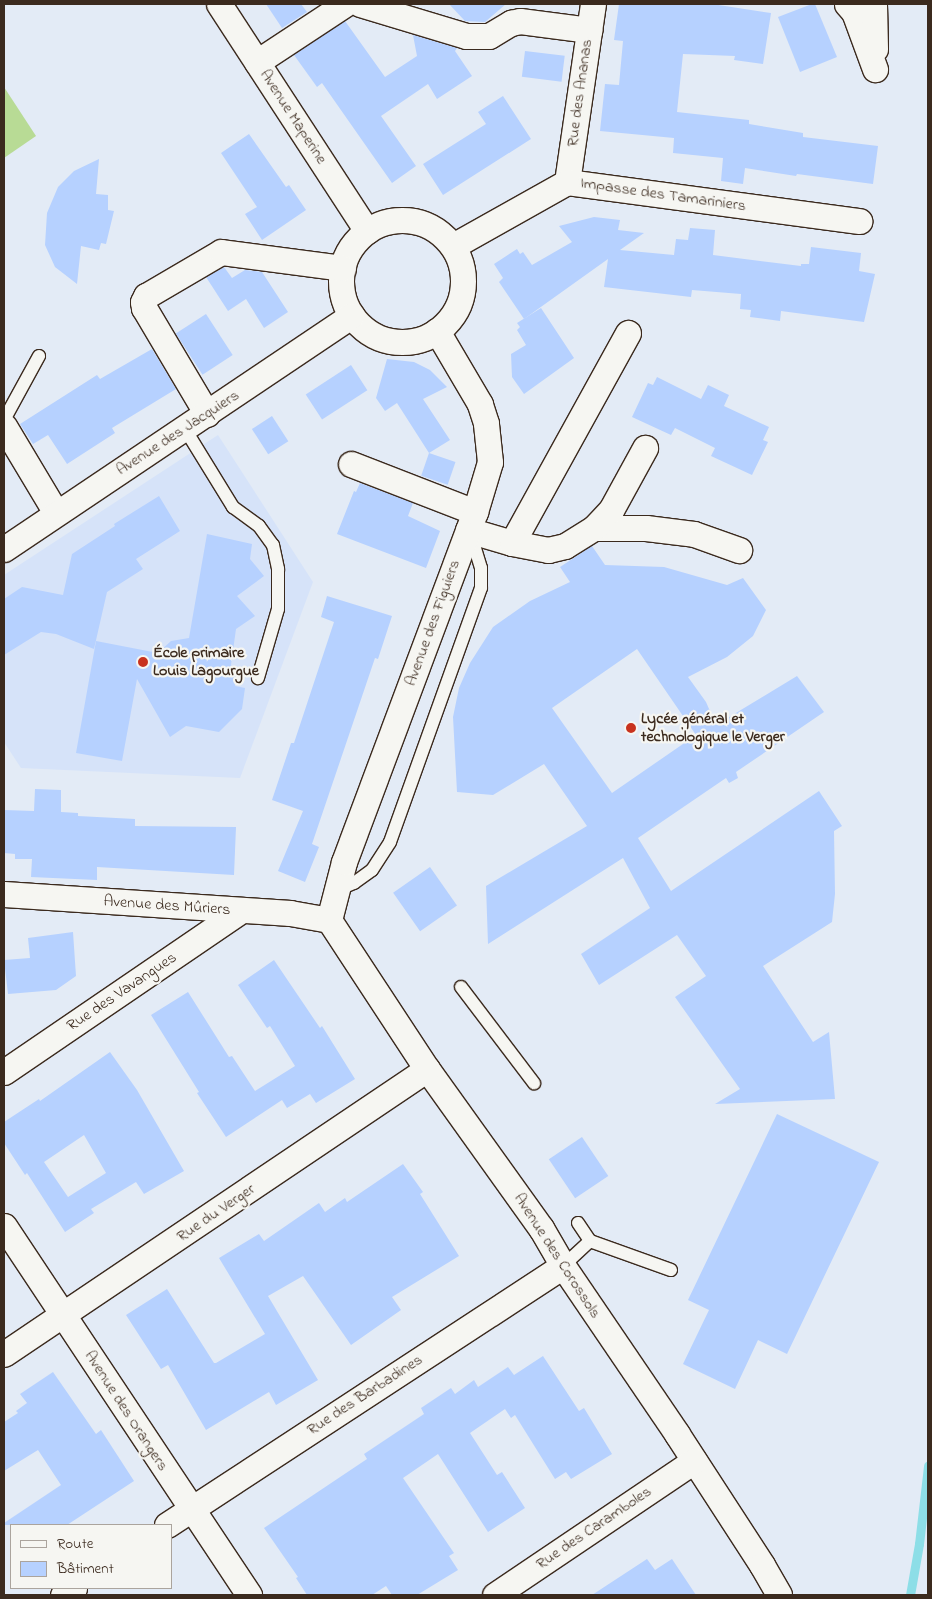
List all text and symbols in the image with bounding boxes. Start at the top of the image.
street label: Rue des Ananas [563,38,597,148]
street label: Avenue Maperine [255,66,331,168]
street label: Impasse des Tamariniers [579,174,747,216]
street label: Avenue des Jacquiers [113,386,243,480]
street label: Avenue des Figuiers [401,557,465,689]
place label: École primaire Louis Lagourgue [153,643,259,681]
marker: École primaire Louis Lagourgue [137,656,149,668]
place label: Lycée général et technologique le Verger [641,709,785,747]
marker: Lycée général et technologique le Verger [625,722,637,734]
street label: Avenue des Mûriers [103,892,231,920]
street label: Rue des Vavangues [64,948,180,1036]
street label: Rue du Verger [173,1180,259,1246]
street label: Avenue des Corossols [509,1190,605,1322]
street label: Avenue des Orangers [80,1347,172,1475]
street label: Rue des Barbadines [304,1350,426,1440]
street label: Rue des Caramboles [533,1482,655,1574]
legend [10,1524,172,1589]
text: Route [57,1533,93,1555]
text: Bâtiment [57,1558,114,1580]

